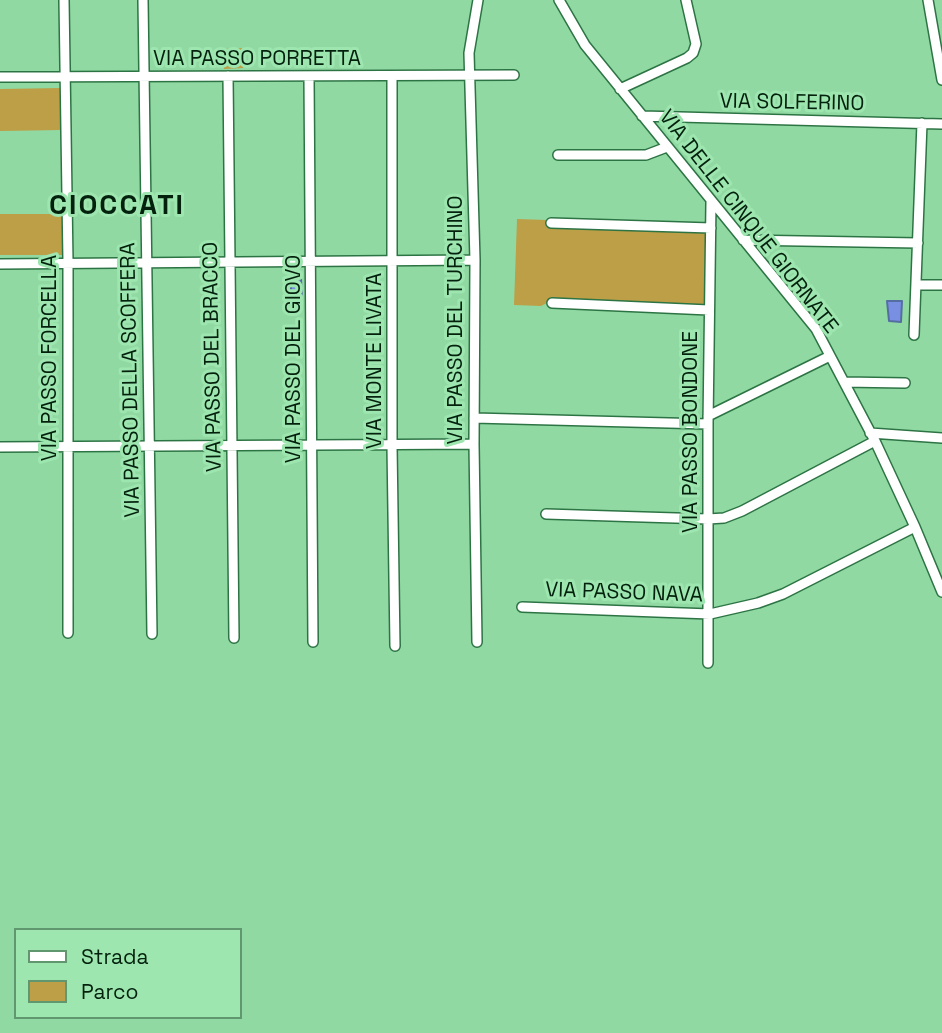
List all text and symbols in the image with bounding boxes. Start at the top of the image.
street label: VIA PASSO PORRETTA [153,46,361,72]
street label: VIA SOLFERINO [719,89,865,117]
street label: VIA DELLE CINQUE GIORNATE [653,105,843,339]
district label: CIOCCATI [50,189,184,223]
street label: VIA PASSO DEL TURCHINO [443,195,469,445]
street label: VIA PASSO DELLA SCOFFERA [116,242,146,518]
street label: VIA PASSO DEL BRACCO [198,242,228,472]
street label: VIA PASSO FORCELLA [37,255,63,461]
street label: VIA PASSO DEL GIOVO [281,255,307,463]
street label: VIA MONTE LIVATA [362,273,388,449]
street label: VIA PASSO BONDONE [678,331,704,533]
street label: VIA PASSO NAVA [545,578,703,608]
legend [14,928,242,1019]
text: Strada [81,943,148,970]
text: Parco [81,978,139,1005]

